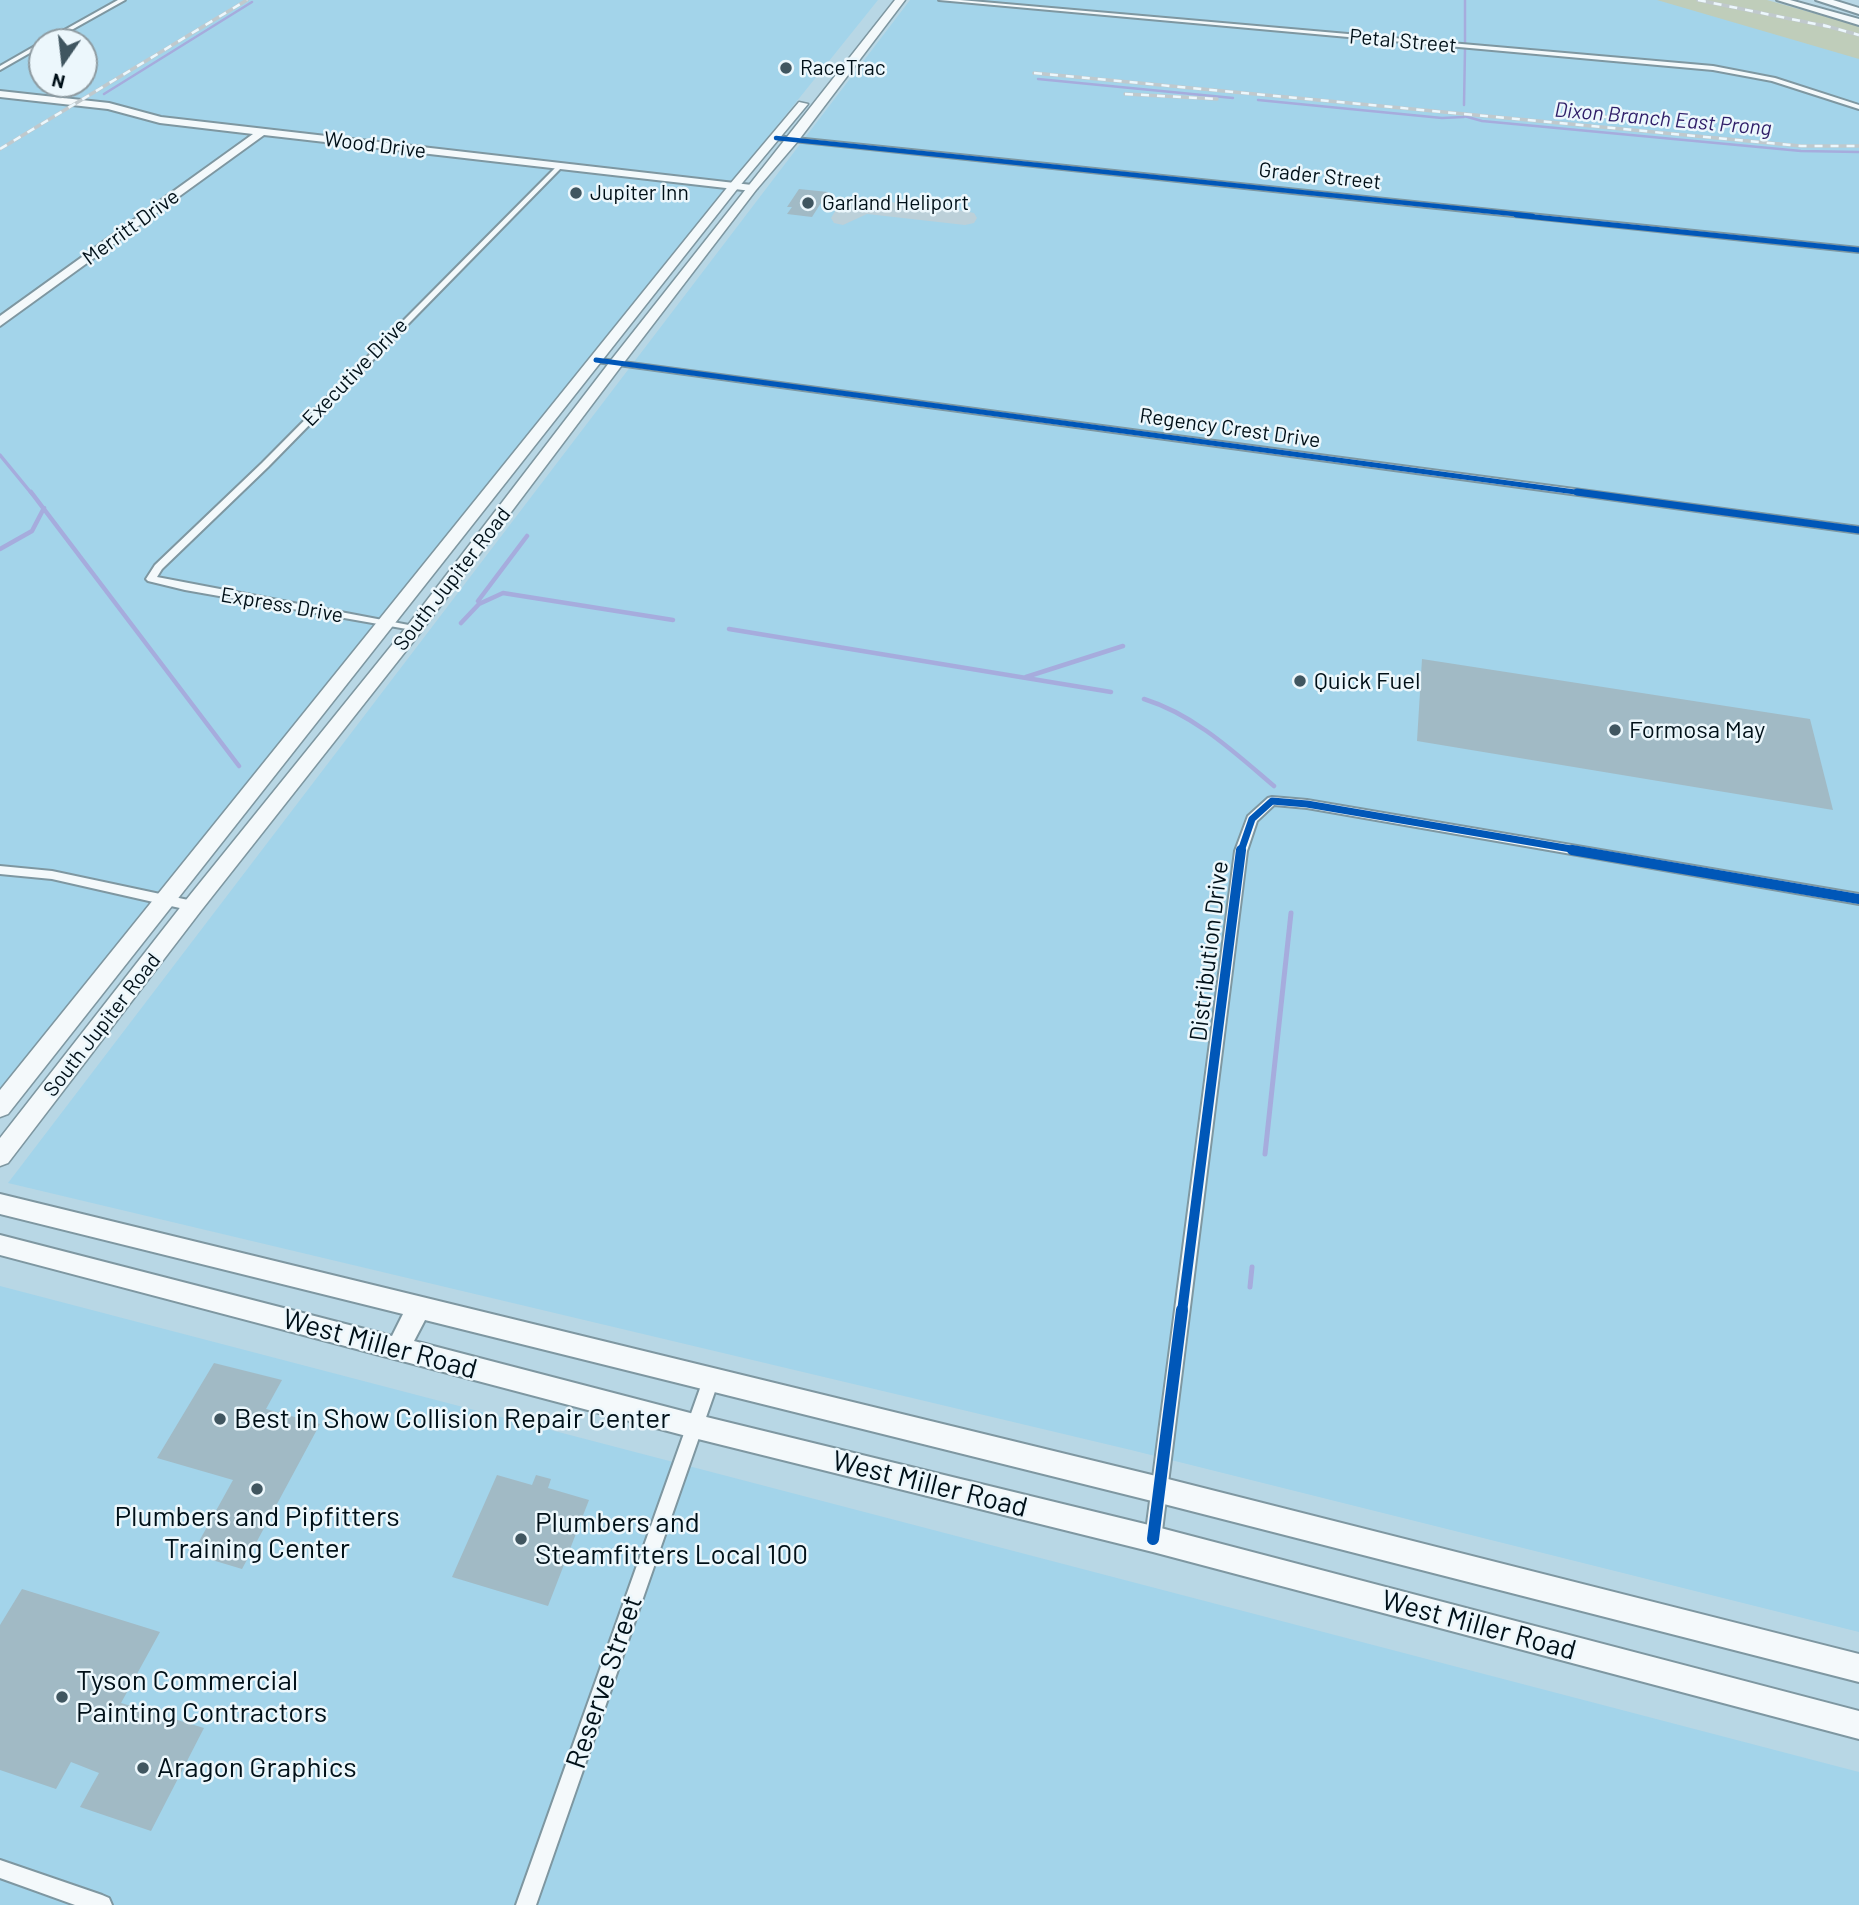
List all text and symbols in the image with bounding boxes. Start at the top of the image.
street label: Petal Street [1348,24,1458,58]
north arrow [28,28,98,98]
place label: RaceTrac [800,55,886,81]
marker: RaceTrac [778,60,794,76]
text: N [49,69,67,95]
water label: Dixon Branch East Prong [1553,97,1773,141]
street label: Wood Drive [322,126,428,164]
street label: Grader Street [1258,157,1382,195]
place label: Jupiter Inn [590,180,689,206]
street label: Merritt Drive [78,184,184,270]
marker: Jupiter Inn [568,185,584,201]
place label: Garland Heliport [822,190,969,216]
marker: Garland Heliport [800,195,816,211]
street label: Executive Drive [297,313,413,431]
street label: Regency Crest Drive [1138,403,1322,453]
street label: South Jupiter Road [388,502,516,656]
street label: Express Drive [219,582,345,628]
place label: Quick Fuel [1314,667,1421,695]
marker: Quick Fuel [1292,673,1308,689]
place label: Formosa May [1629,716,1765,744]
marker: Formosa May [1607,722,1623,738]
street label: Distribution Drive [1184,859,1234,1043]
street label: South Jupiter Road [38,948,166,1102]
street label: West Miller Road [279,1302,481,1386]
place label: Best in Show Collision Repair Center [234,1402,670,1436]
marker: Best in Show Collision Repair Center [212,1411,228,1427]
street label: West Miller Road [829,1444,1031,1524]
marker: Plumbers and Pipfitters Training Center [249,1481,265,1497]
place label: Plumbers and Pipfitters Training Center [114,1500,400,1566]
place label: Plumbers and Steamfitters Local 100 [535,1506,808,1572]
marker: Plumbers and Steamfitters Local 100 [513,1531,529,1547]
street label: West Miller Road [1378,1583,1580,1667]
street label: Reserve Street [559,1591,649,1773]
place label: Tyson Commercial Painting Contractors [76,1664,327,1730]
marker: Tyson Commercial Painting Contractors [54,1689,70,1705]
place label: Aragon Graphics [157,1751,357,1785]
marker: Aragon Graphics [135,1760,151,1776]

